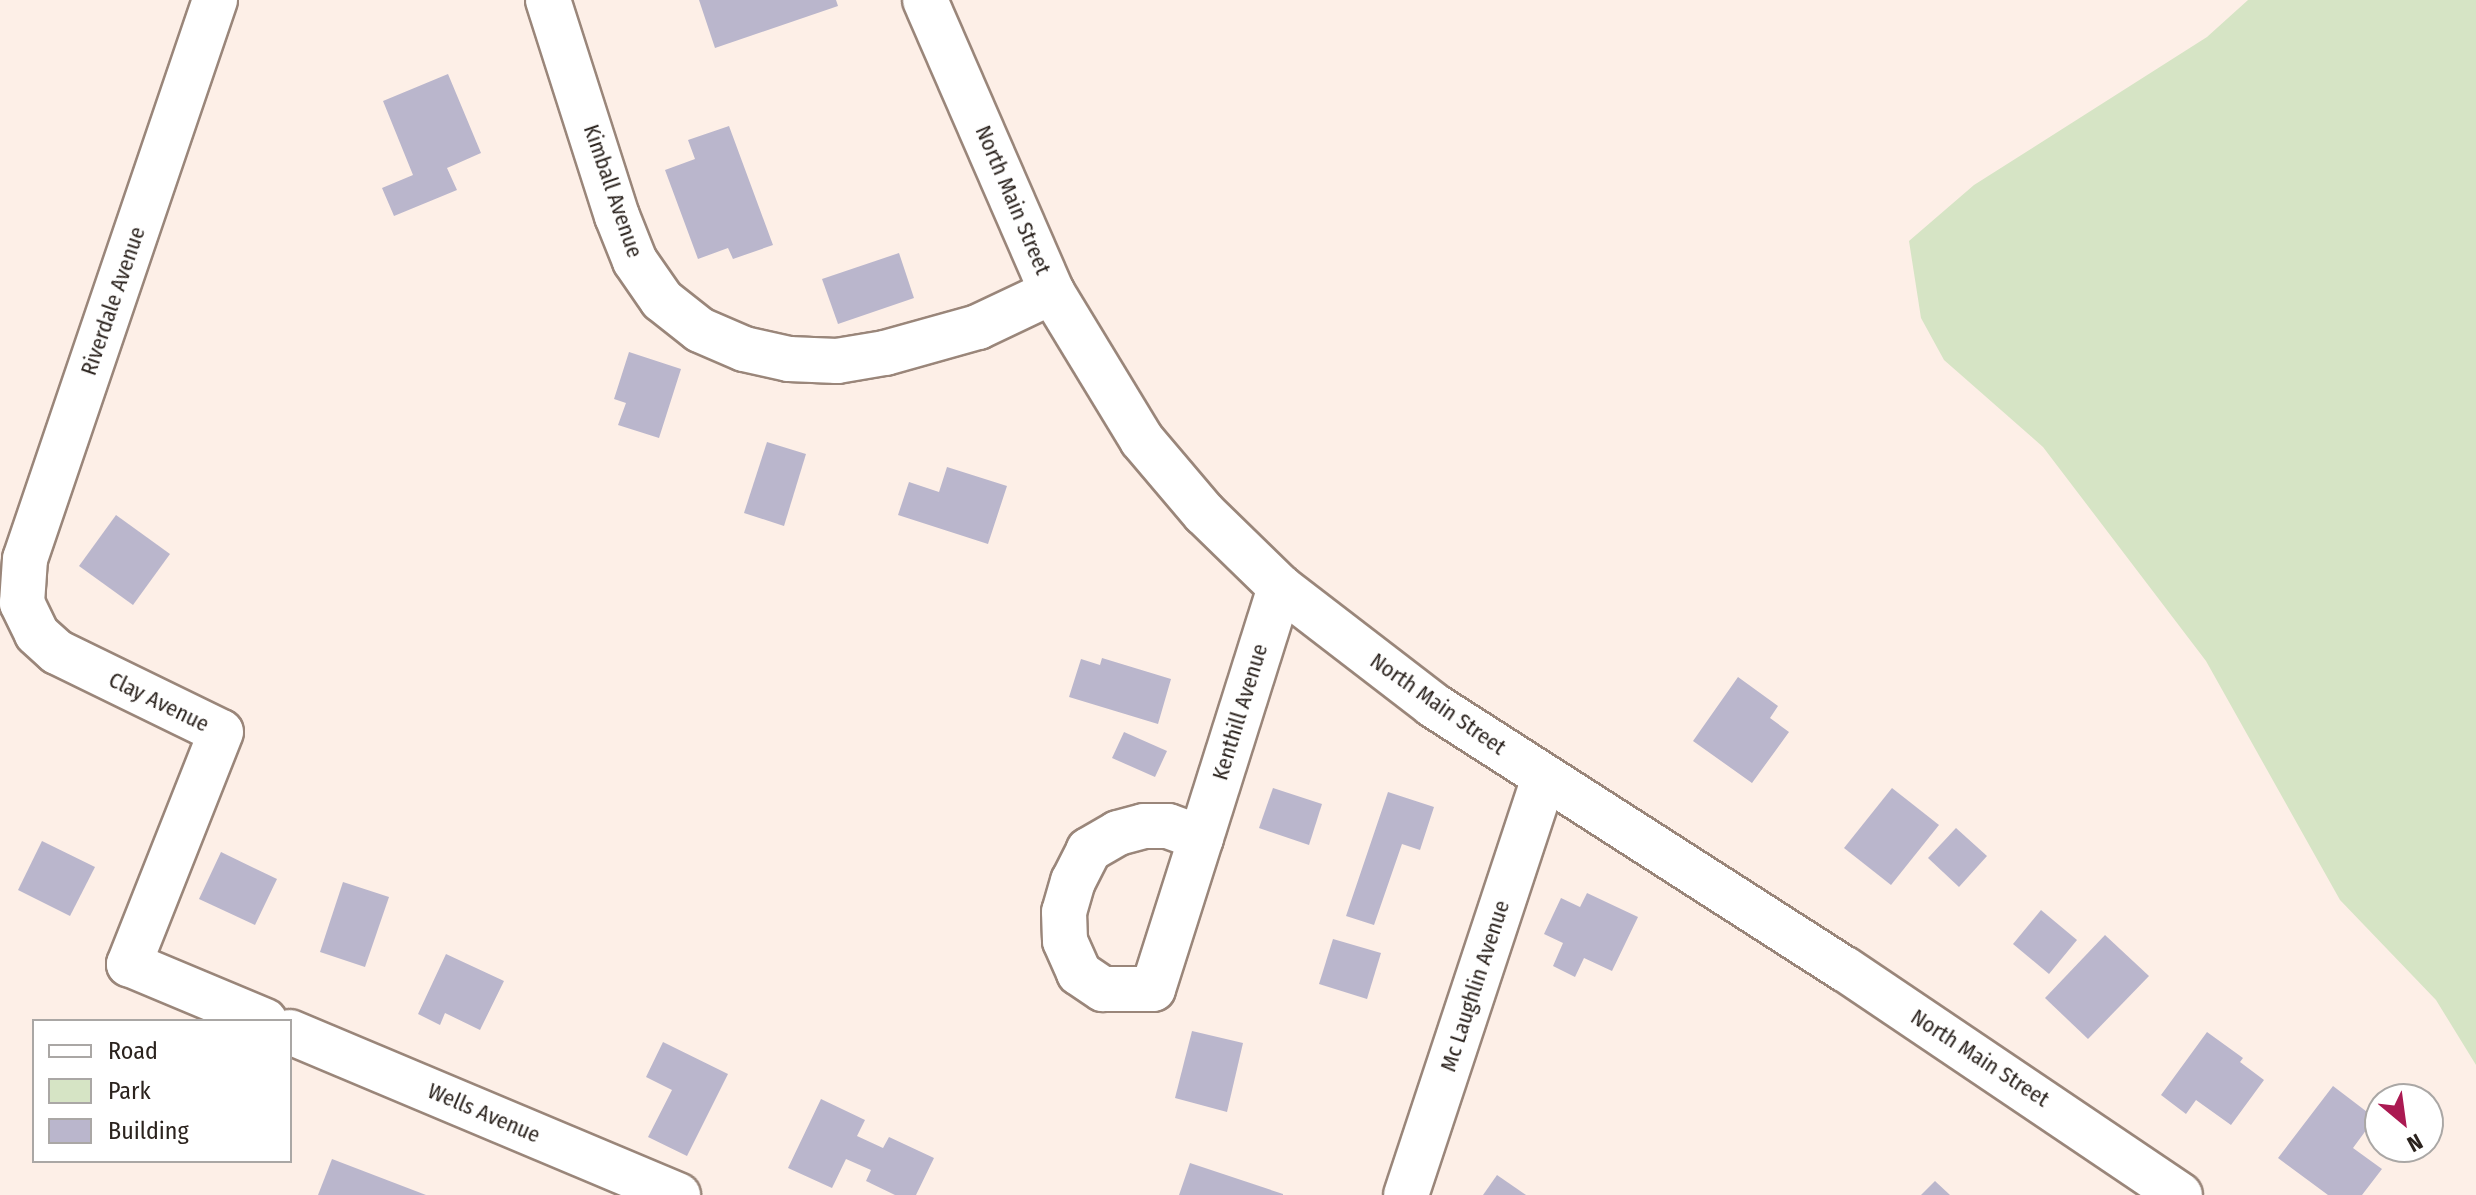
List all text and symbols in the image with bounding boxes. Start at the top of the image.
street label: Kimball Avenue [578,121,648,261]
street label: North Main Street [970,121,1056,279]
street label: Riverdale Avenue [75,223,151,379]
street label: Kenthill Avenue [1207,641,1273,783]
street label: North Main Street [1365,647,1511,761]
street label: Clay Avenue [105,666,213,738]
street label: Mc Laughlin Avenue [1435,897,1515,1075]
street label: North Main Street [1906,1004,2054,1112]
legend [32,1019,292,1163]
text: Road [108,1037,158,1065]
text: Park [108,1077,151,1105]
street label: Wells Avenue [424,1078,544,1148]
north arrow [2364,1083,2444,1163]
text: Building [108,1117,189,1145]
text: N [2403,1128,2427,1158]

